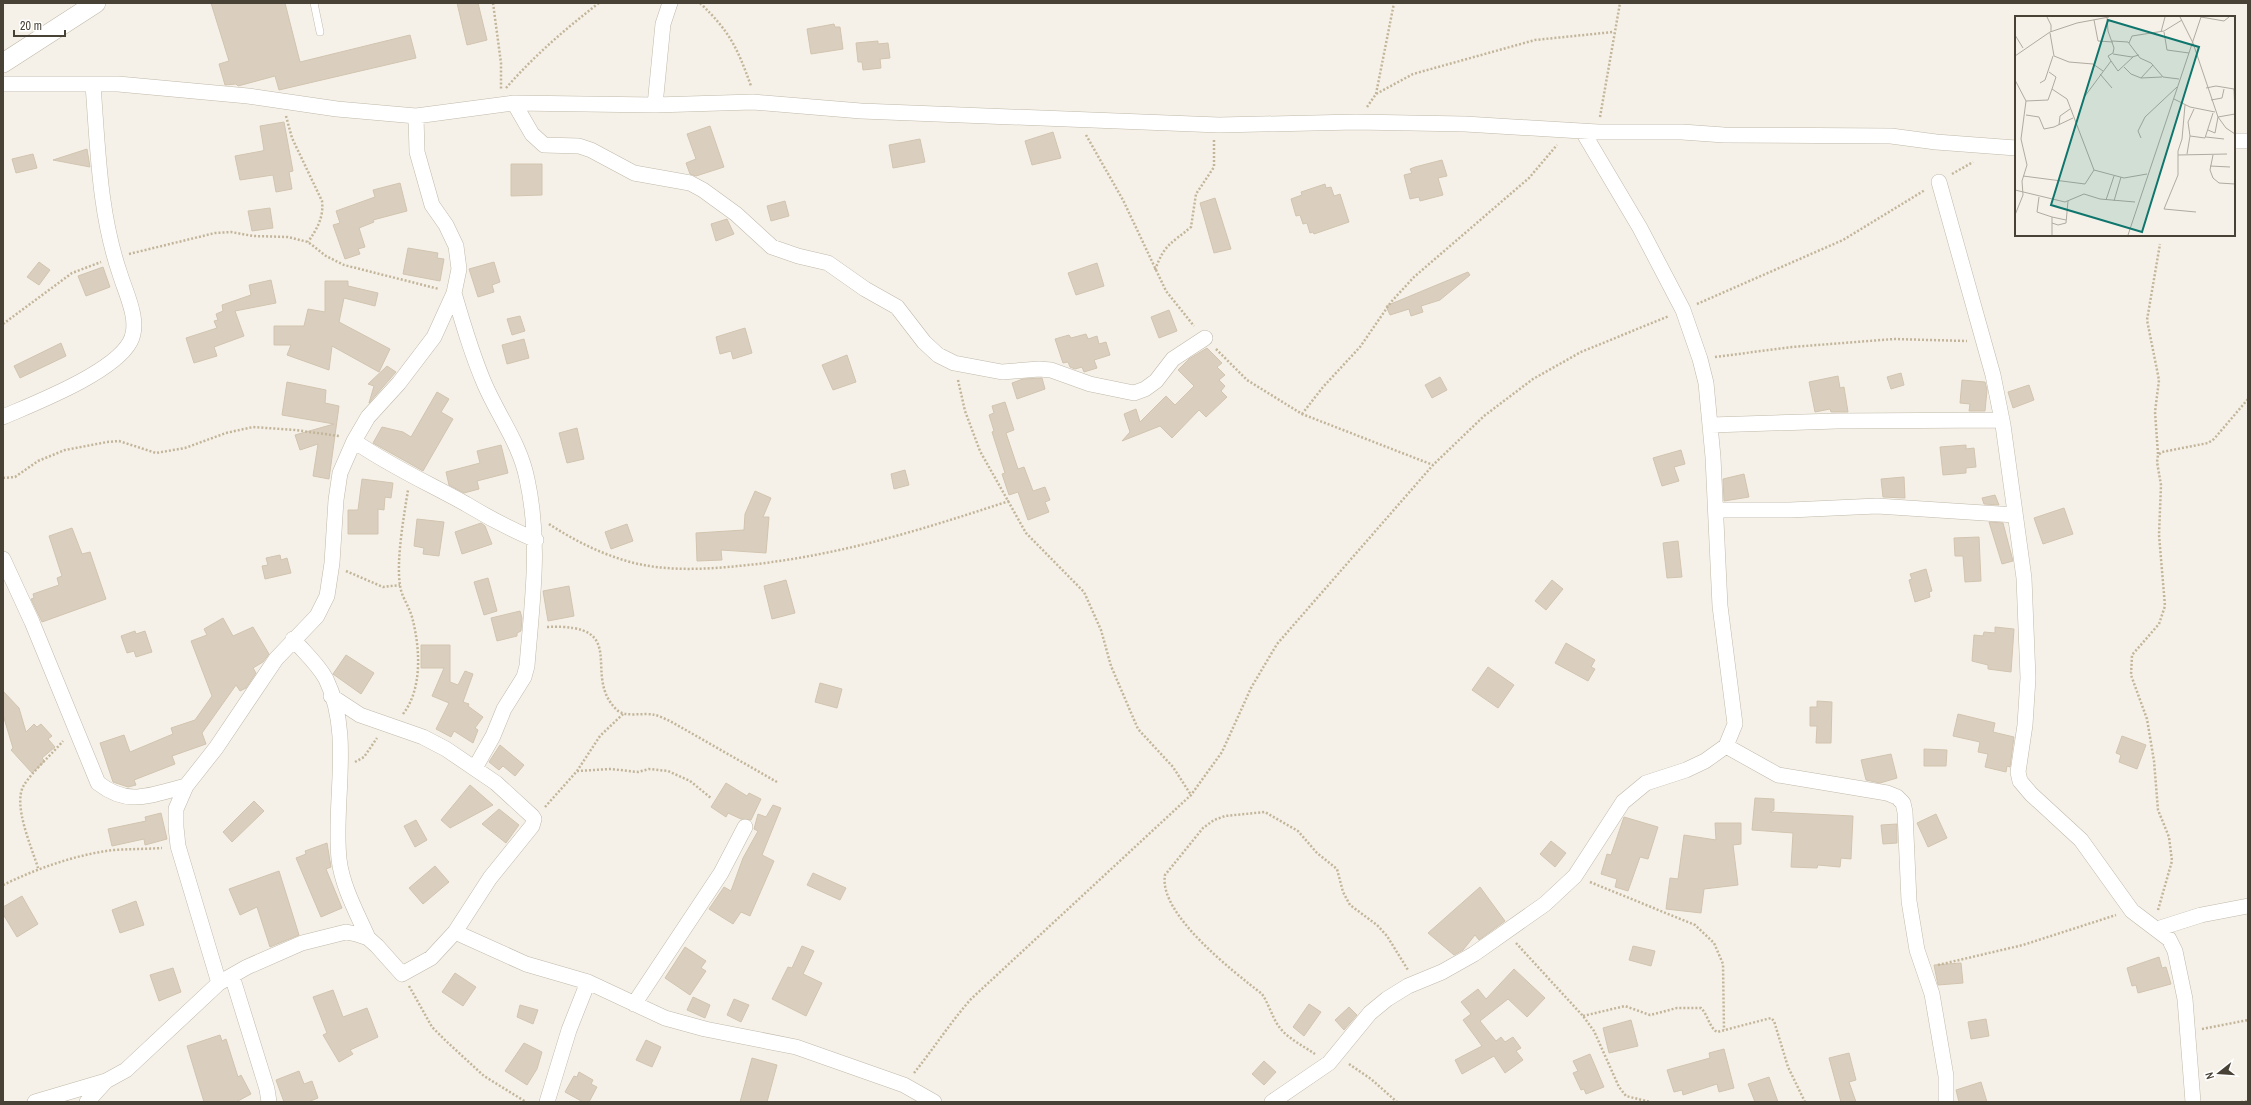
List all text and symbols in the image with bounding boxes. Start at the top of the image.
scale bar [14,12,65,38]
inset map [2015,16,2235,236]
text: 20 m [20,18,42,34]
north arrow [2199,1053,2239,1093]
text: N [2202,1071,2217,1081]

